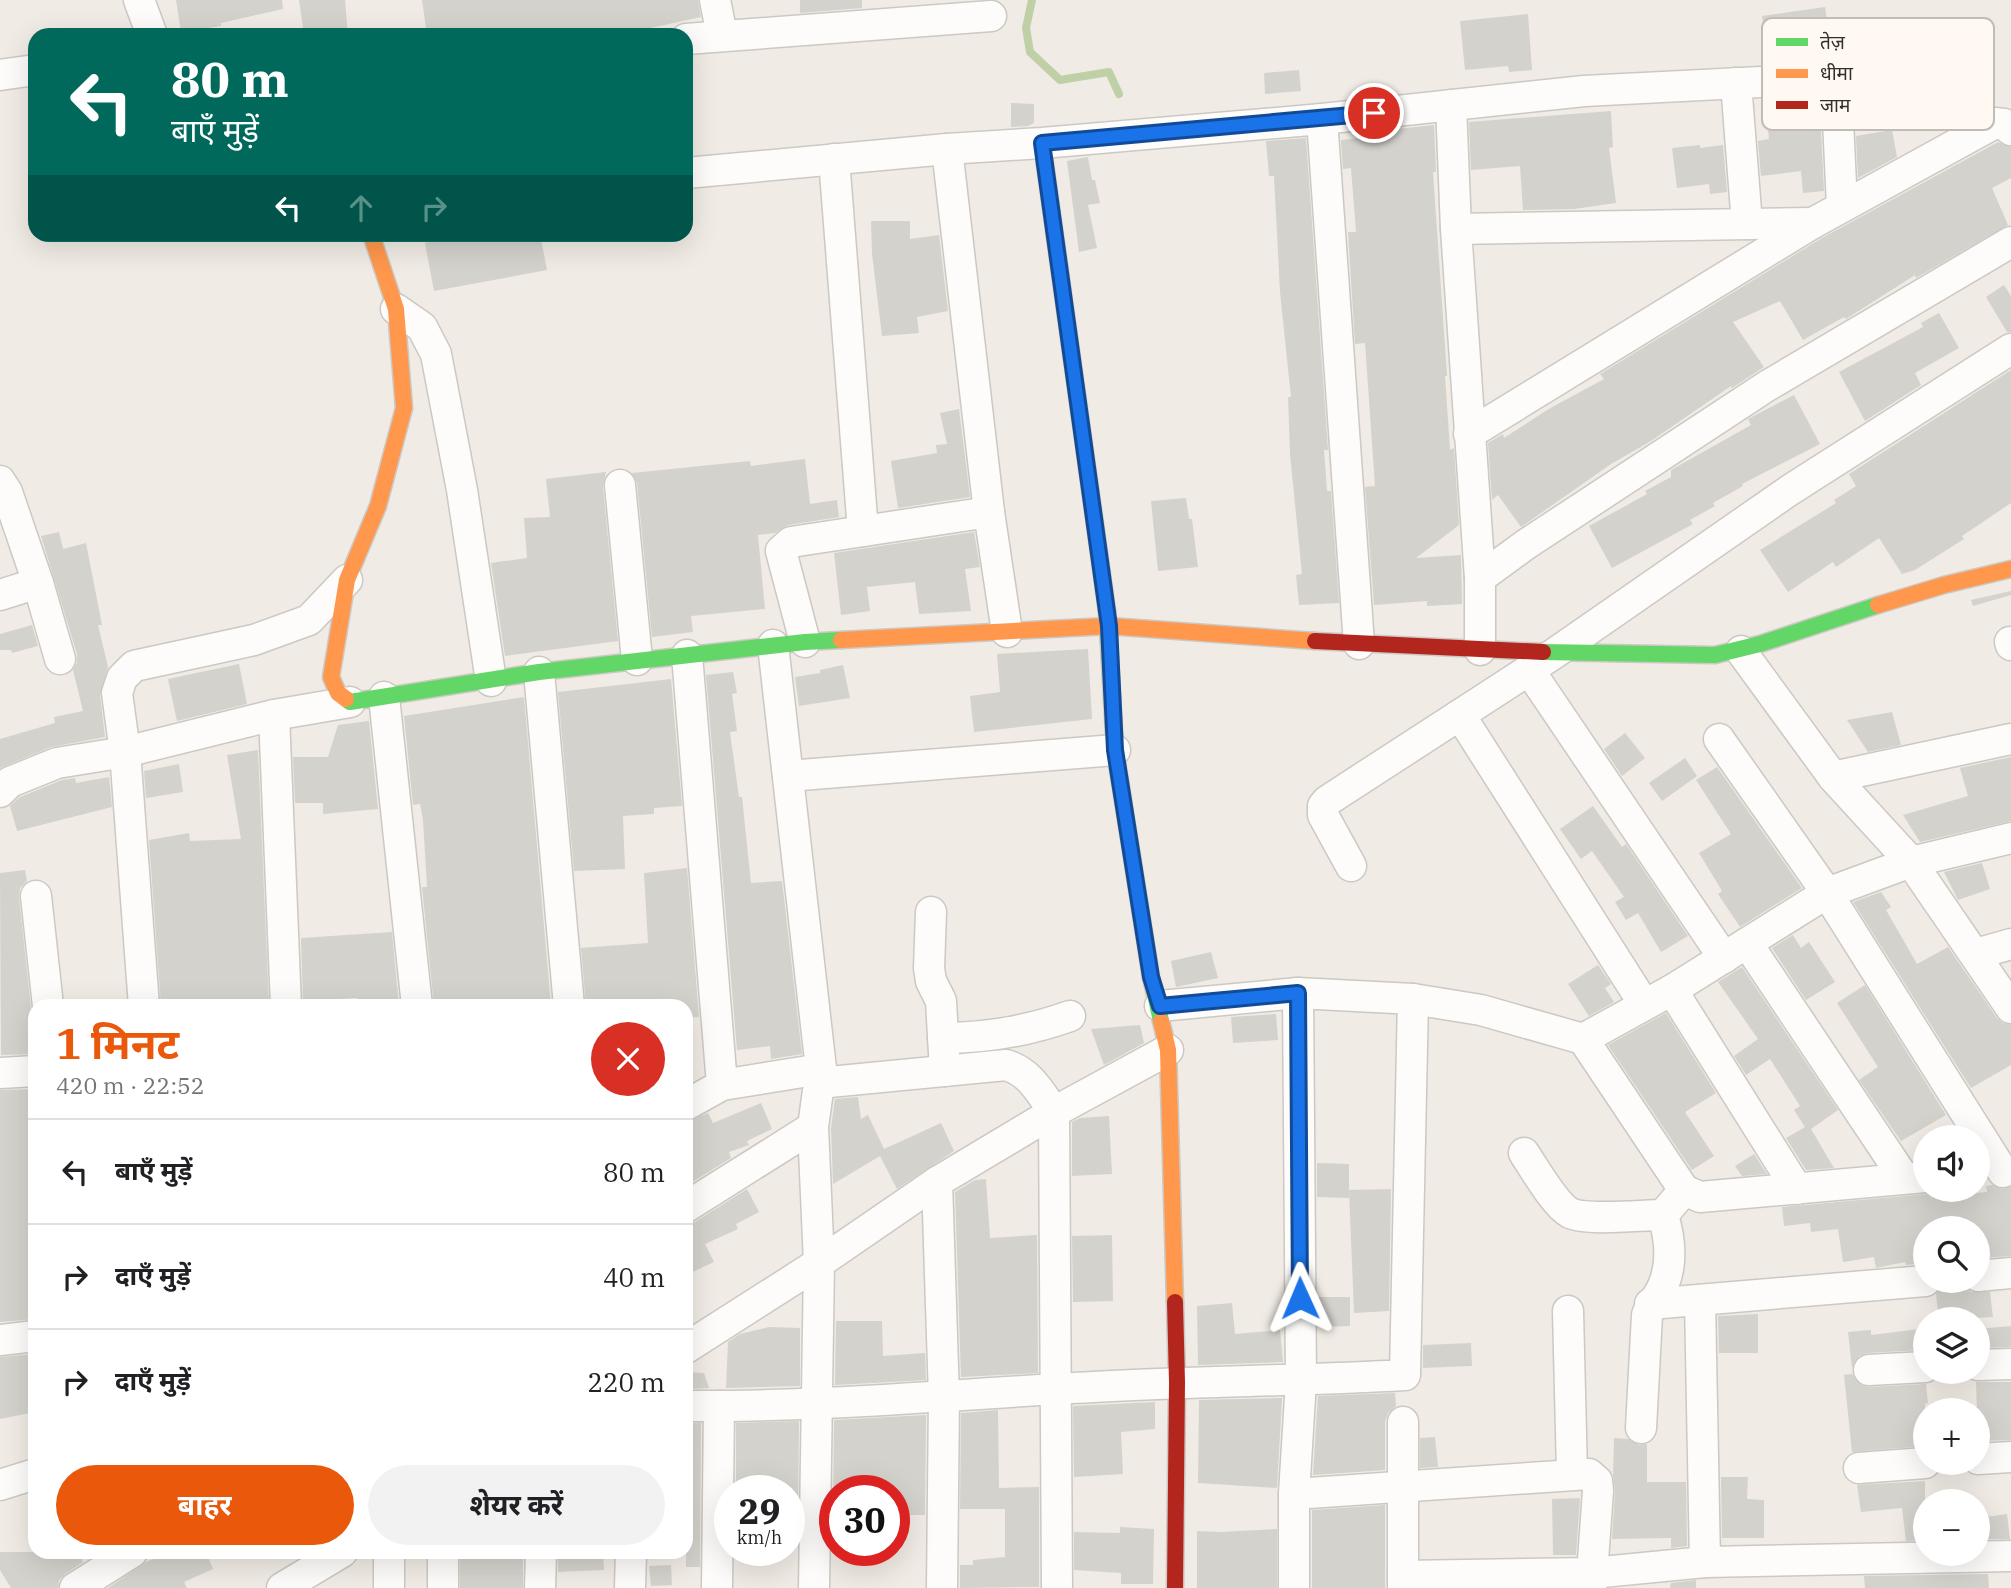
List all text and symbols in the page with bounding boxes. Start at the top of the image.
legend [1762,18,1994,130]
text: तेज़ [1820,30,1846,54]
text: 80 m [171,47,289,110]
icon: left [56,56,147,147]
text: धीमा [1820,61,1854,85]
pin [1344,83,1404,143]
text: जाम [1820,93,1851,117]
icon: arrive [1355,94,1393,132]
text: बाएँ मुड़ें [171,109,259,151]
icon: left [269,189,307,227]
icon: ahead [342,189,380,227]
icon: right [415,189,453,227]
text: 1 मिनट [56,1016,179,1071]
button: close [591,1022,665,1096]
text: 420 m · 22:52 [56,1070,205,1100]
map controls [1913,1125,1990,1566]
button: sound [1913,1125,1990,1202]
icon: left [56,1153,94,1191]
text: बाएँ मुड़ें [115,1153,192,1187]
text: 80 m [603,1155,665,1189]
button: search [1913,1216,1990,1293]
icon: right [56,1258,94,1296]
text: दाएँ मुड़ें [115,1258,191,1292]
text: 40 m [603,1260,665,1294]
position arrow [1263,1261,1337,1335]
button: layers [1913,1307,1990,1384]
icon: right [56,1363,94,1401]
text: दाएँ मुड़ें [115,1363,191,1397]
text: 220 m [587,1365,665,1399]
button: + [1913,1398,1990,1475]
button: बाहर [56,1465,354,1545]
button: शेयर करें [368,1465,665,1545]
speed limit sign: 30 [819,1475,910,1566]
text: 29 [738,1488,781,1534]
button: − [1913,1489,1990,1566]
text: km/h [737,1526,782,1549]

